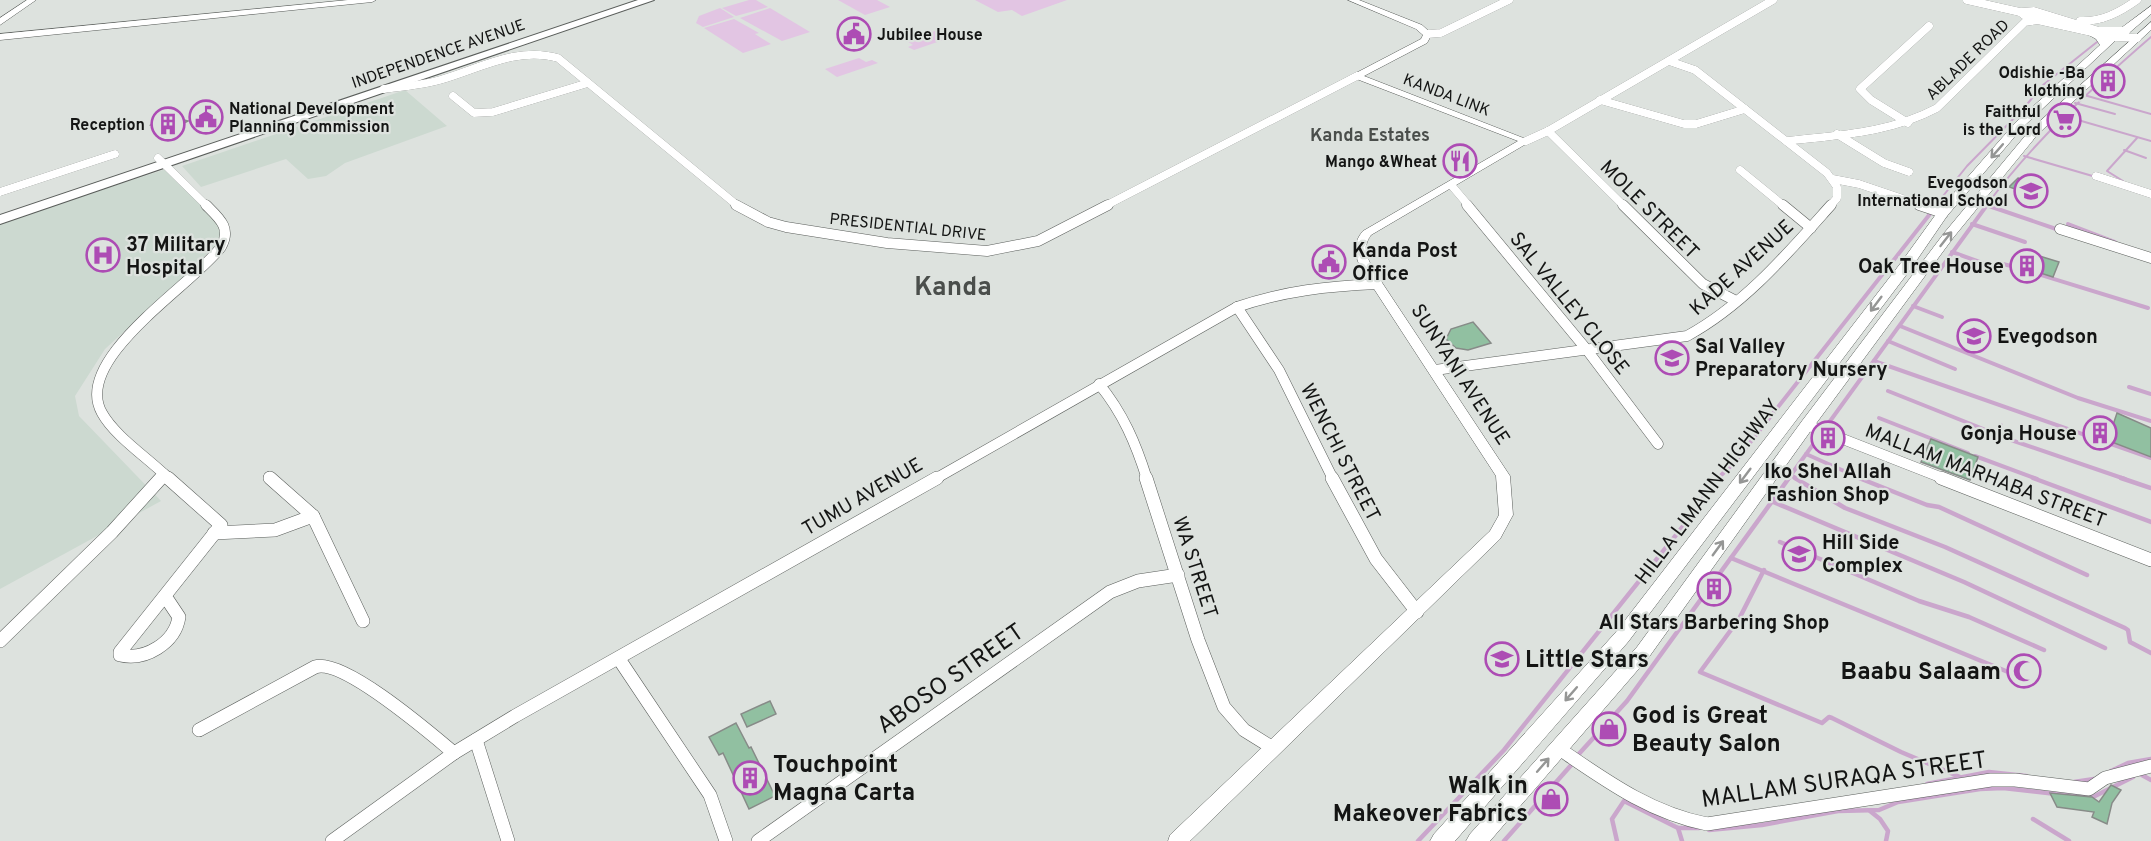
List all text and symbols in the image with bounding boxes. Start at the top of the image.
street label: INDEPENDENCE AVENUE [349,16,528,94]
public building icon: Jubilee House [836,16,872,52]
street label: ABLADE ROAD [1923,16,2014,105]
place label: Jubilee House [877,26,983,46]
building icon: Odishie -Ba klothing [2090,63,2126,99]
place label: Odishie -Ba klothing [1999,64,2085,102]
street label: KANDA LINK [1400,70,1493,122]
public building icon: National Development Planning Commission [188,99,224,135]
place label: National Development Planning Commission [229,100,394,138]
supermarket icon: Faithful is the Lord [2046,102,2082,138]
place label: Faithful is the Lord [1963,103,2041,141]
building icon: Reception [150,106,186,142]
place label: Reception [70,116,145,136]
district label: Kanda Estates [1310,125,1430,148]
restaurant icon: Mango &Wheat [1442,143,1478,179]
one-way arrow [1990,143,2004,158]
place label: Mango &Wheat [1325,153,1437,173]
street label: MOLE STREET [1593,155,1704,266]
school or university icon: Evegodson International School [2013,173,2049,209]
place label: Evegodson International School [1857,174,2008,212]
street label: PRESIDENTIAL DRIVE [828,210,987,246]
street label: KADE AVENUE [1685,215,1800,322]
street label: SAL VALLEY CLOSE [1503,227,1634,381]
one-way arrow [1939,232,1952,248]
place label: 37 Military Hospital [126,233,226,282]
hospital icon: 37 Military Hospital [85,237,121,273]
place label: Kanda Post Office [1352,239,1458,288]
public building icon: Kanda Post Office [1311,244,1347,280]
building icon: Oak Tree House [2009,248,2045,284]
place label: Oak Tree House [1858,255,2004,281]
district label: Kanda [914,272,992,305]
one-way arrow [1870,296,1883,312]
street label: SUNYANI AVENUE [1404,299,1515,451]
school or university icon: Evegodson [1956,318,1992,354]
place label: Evegodson [1997,325,2098,351]
place label: Sal Valley Preparatory Nursery [1695,335,1888,384]
school or university icon: Sal Valley Preparatory Nursery [1654,340,1690,376]
street label: WENCHI STREET [1293,379,1385,526]
street label: HILLA LIMANN HIGHWAY [1630,394,1787,590]
building icon: Gonja House [2082,415,2118,451]
street label: MALLAM MARHABA STREET [1861,419,2110,535]
building icon: Iko Shel Allah Fashion Shop [1810,420,1846,456]
place label: Gonja House [1960,422,2077,448]
street label: TUMU AVENUE [798,453,928,543]
place label: Iko Shel Allah Fashion Shop [1764,460,1892,509]
one-way arrow [1739,467,1751,483]
street label: WA STREET [1165,514,1223,622]
place label: Hill Side Complex [1822,531,1903,580]
school or university icon: Hill Side Complex [1781,536,1817,572]
one-way arrow [1712,541,1724,557]
building icon: All Stars Barbering Shop [1696,571,1732,607]
place label: All Stars Barbering Shop [1599,611,1829,637]
street label: ABOSO STREET [872,618,1031,742]
school or university icon: Little Stars [1484,641,1520,677]
place label: Little Stars [1525,646,1649,676]
mosque icon: Baabu Salaam [2006,653,2042,689]
place label: Baabu Salaam [1840,658,2001,688]
one-way arrow [1564,686,1578,701]
place label: God is Great Beauty Salon [1632,702,1781,760]
shop icon: God is Great Beauty Salon [1591,711,1627,747]
street label: MALLAM SURAQA STREET [1700,746,1989,816]
place label: Touchpoint Magna Carta [773,751,915,809]
one-way arrow [1536,758,1550,773]
building icon: Touchpoint Magna Carta [732,760,768,796]
place label: Walk in Makeover Fabrics [1333,772,1528,830]
shop icon: Walk in Makeover Fabrics [1533,781,1569,817]

